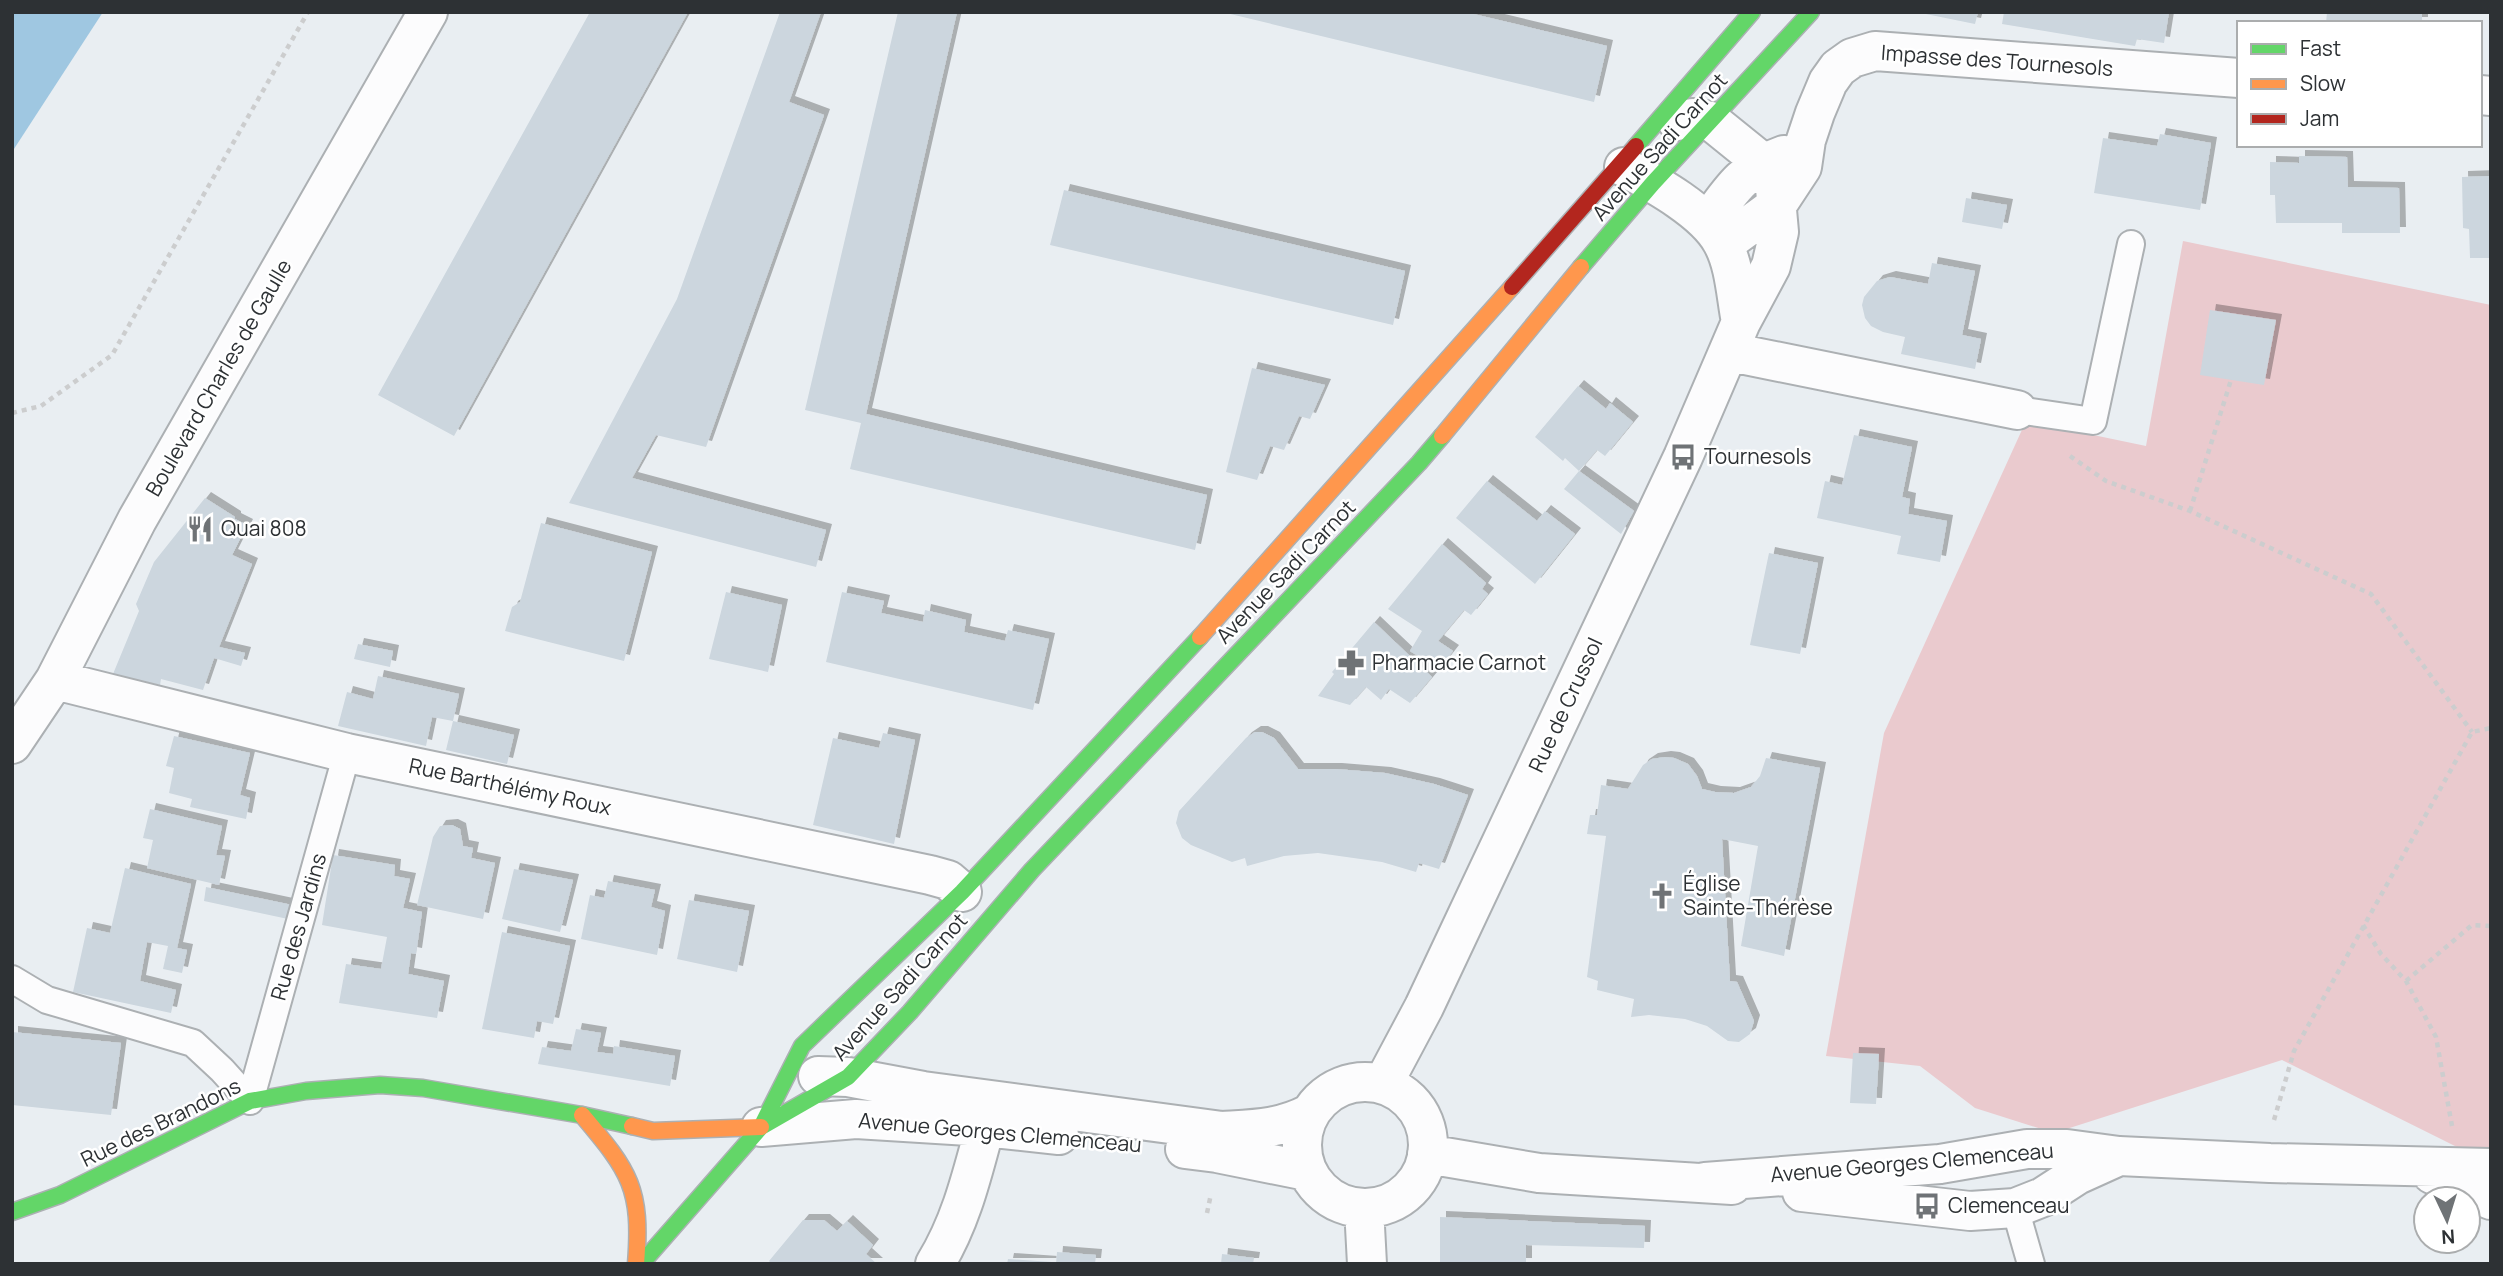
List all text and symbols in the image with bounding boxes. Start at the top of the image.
legend [2237,21,2482,147]
text: Fast [2300,34,2341,62]
street label: Impasse des Tournesols [1880,38,2114,82]
street label: Avenue Sadi Carnot [1585,66,1733,226]
text: Slow [2300,69,2346,97]
text: Jam [2300,104,2339,132]
street label: Boulevard Charles de Gaulle [139,254,298,501]
bus stop icon: Tournesols [1668,442,1698,472]
place label: Tournesols [1704,442,1811,470]
street label: Avenue Sadi Carnot [1209,493,1361,649]
restaurant icon: Quai 808 [185,514,215,544]
place label: Quai 808 [221,514,307,542]
street label: Rue de Crussol [1522,633,1609,776]
pharmacy icon: Pharmacie Carnot [1336,648,1366,678]
place label: Pharmacie Carnot [1372,648,1546,676]
street label: Rue Barthélémy Roux [406,751,614,821]
street label: Rue des Jardins [264,850,332,1004]
place label: Église Sainte-Thérèse [1683,869,1833,921]
church icon: Église Sainte-Thérèse [1647,881,1677,911]
street label: Avenue Sadi Carnot [825,906,973,1066]
street label: Rue des Brandons [76,1071,245,1173]
street label: Avenue Georges Clemenceau [857,1106,1143,1158]
street label: Avenue Georges Clemenceau [1769,1136,2055,1188]
north arrow [2412,1185,2482,1255]
bus stop icon: Clemenceau [1912,1191,1942,1221]
place label: Clemenceau [1948,1191,2070,1219]
text: N [2440,1224,2456,1250]

